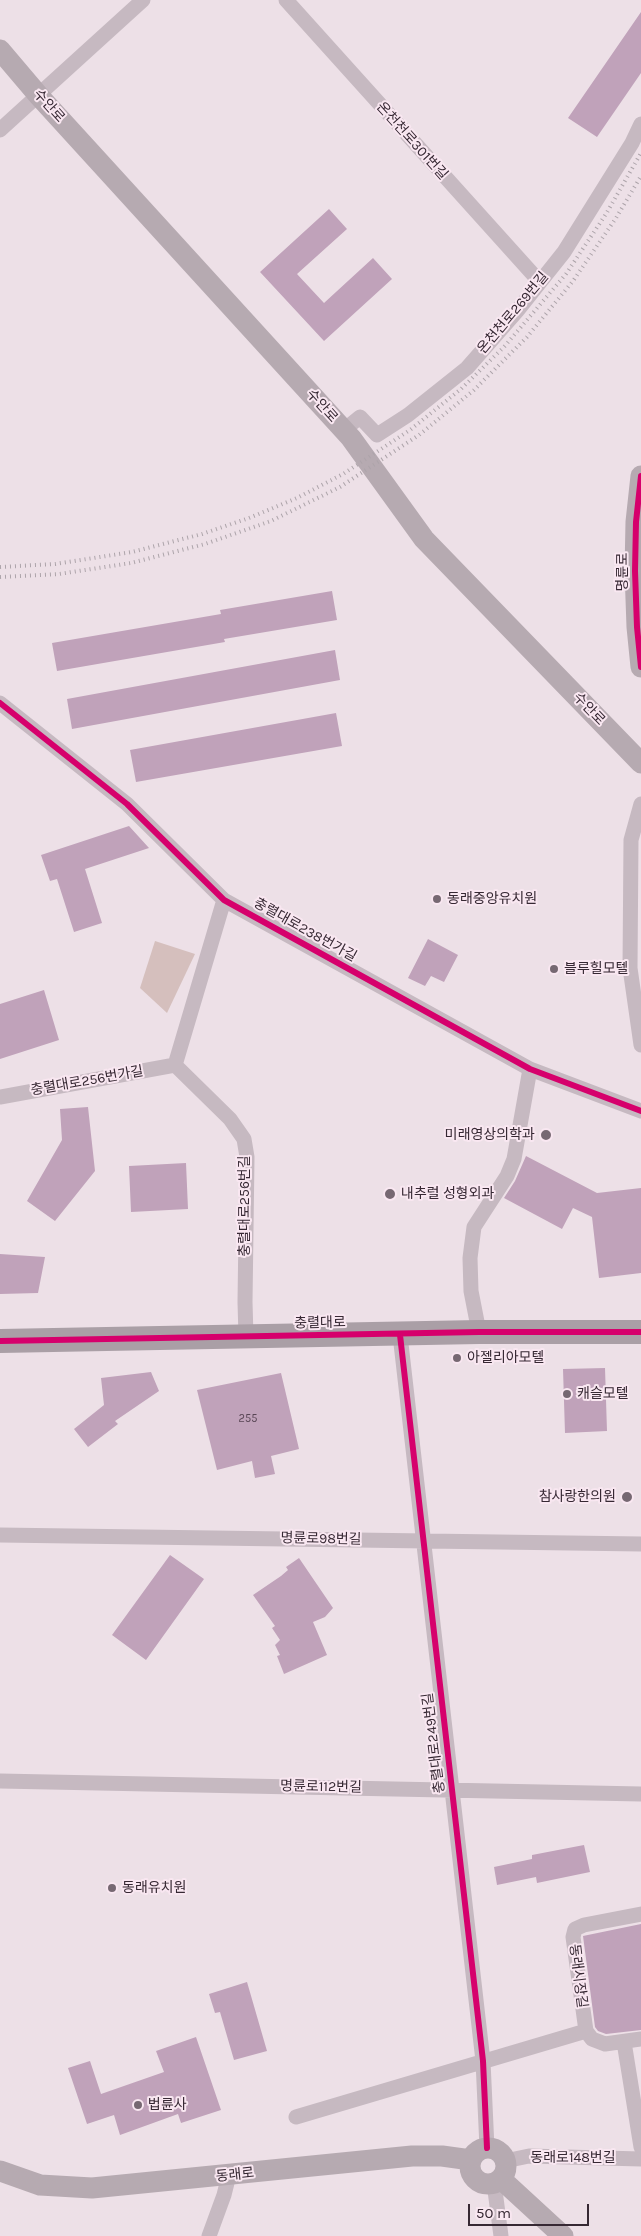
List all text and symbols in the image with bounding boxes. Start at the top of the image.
street label: 수안로 [30,86,68,126]
street label: 온천천로301번길 [373,99,451,183]
street label: 온천천로269번길 [474,269,552,357]
street label: 수안로 [303,386,341,426]
street label: 명륜로 [615,553,631,591]
street label: 수안로 [570,689,608,729]
place label: 동래중앙유치원 [447,891,537,907]
marker: 동래중앙유치원 [431,893,443,905]
street label: 충렬대로238번가길 [251,895,359,965]
place label: 블루힐모텔 [564,961,628,977]
marker: 블루힐모텔 [548,963,560,975]
street label: 충렬대로256번가길 [29,1063,145,1099]
place label: 미래영상의학과 [445,1127,535,1143]
marker: 미래영상의학과 [539,1128,553,1142]
street label: 충렬대로256번길 [237,1155,253,1257]
place label: 내추럴 성형외과 [401,1186,494,1202]
marker: 내추럴 성형외과 [383,1187,397,1201]
street label: 충렬대로 [294,1314,346,1332]
place label: 아젤리아모텔 [467,1350,544,1366]
marker: 아젤리아모텔 [451,1352,463,1364]
place label: 캐슬모텔 [577,1386,629,1402]
marker: 캐슬모텔 [561,1388,573,1400]
house number: 255 [239,1412,257,1426]
place label: 참사랑한의원 [539,1489,616,1505]
marker: 참사랑한의원 [620,1490,634,1504]
street label: 명륜로98번길 [280,1530,362,1548]
street label: 충렬대로249번길 [419,1692,449,1794]
street label: 명륜로112번길 [280,1778,362,1796]
place label: 동래유치원 [122,1880,186,1896]
marker: 동래유치원 [106,1882,118,1894]
street label: 동래시장길 [566,1943,590,2009]
place label: 법륜사 [148,2097,187,2113]
marker: 법륜사 [132,2099,144,2111]
street label: 동래로148번길 [530,2150,616,2166]
street label: 동래로 [215,2165,255,2185]
scale bar [471,2194,592,2226]
text: 50 m [476,2204,511,2222]

